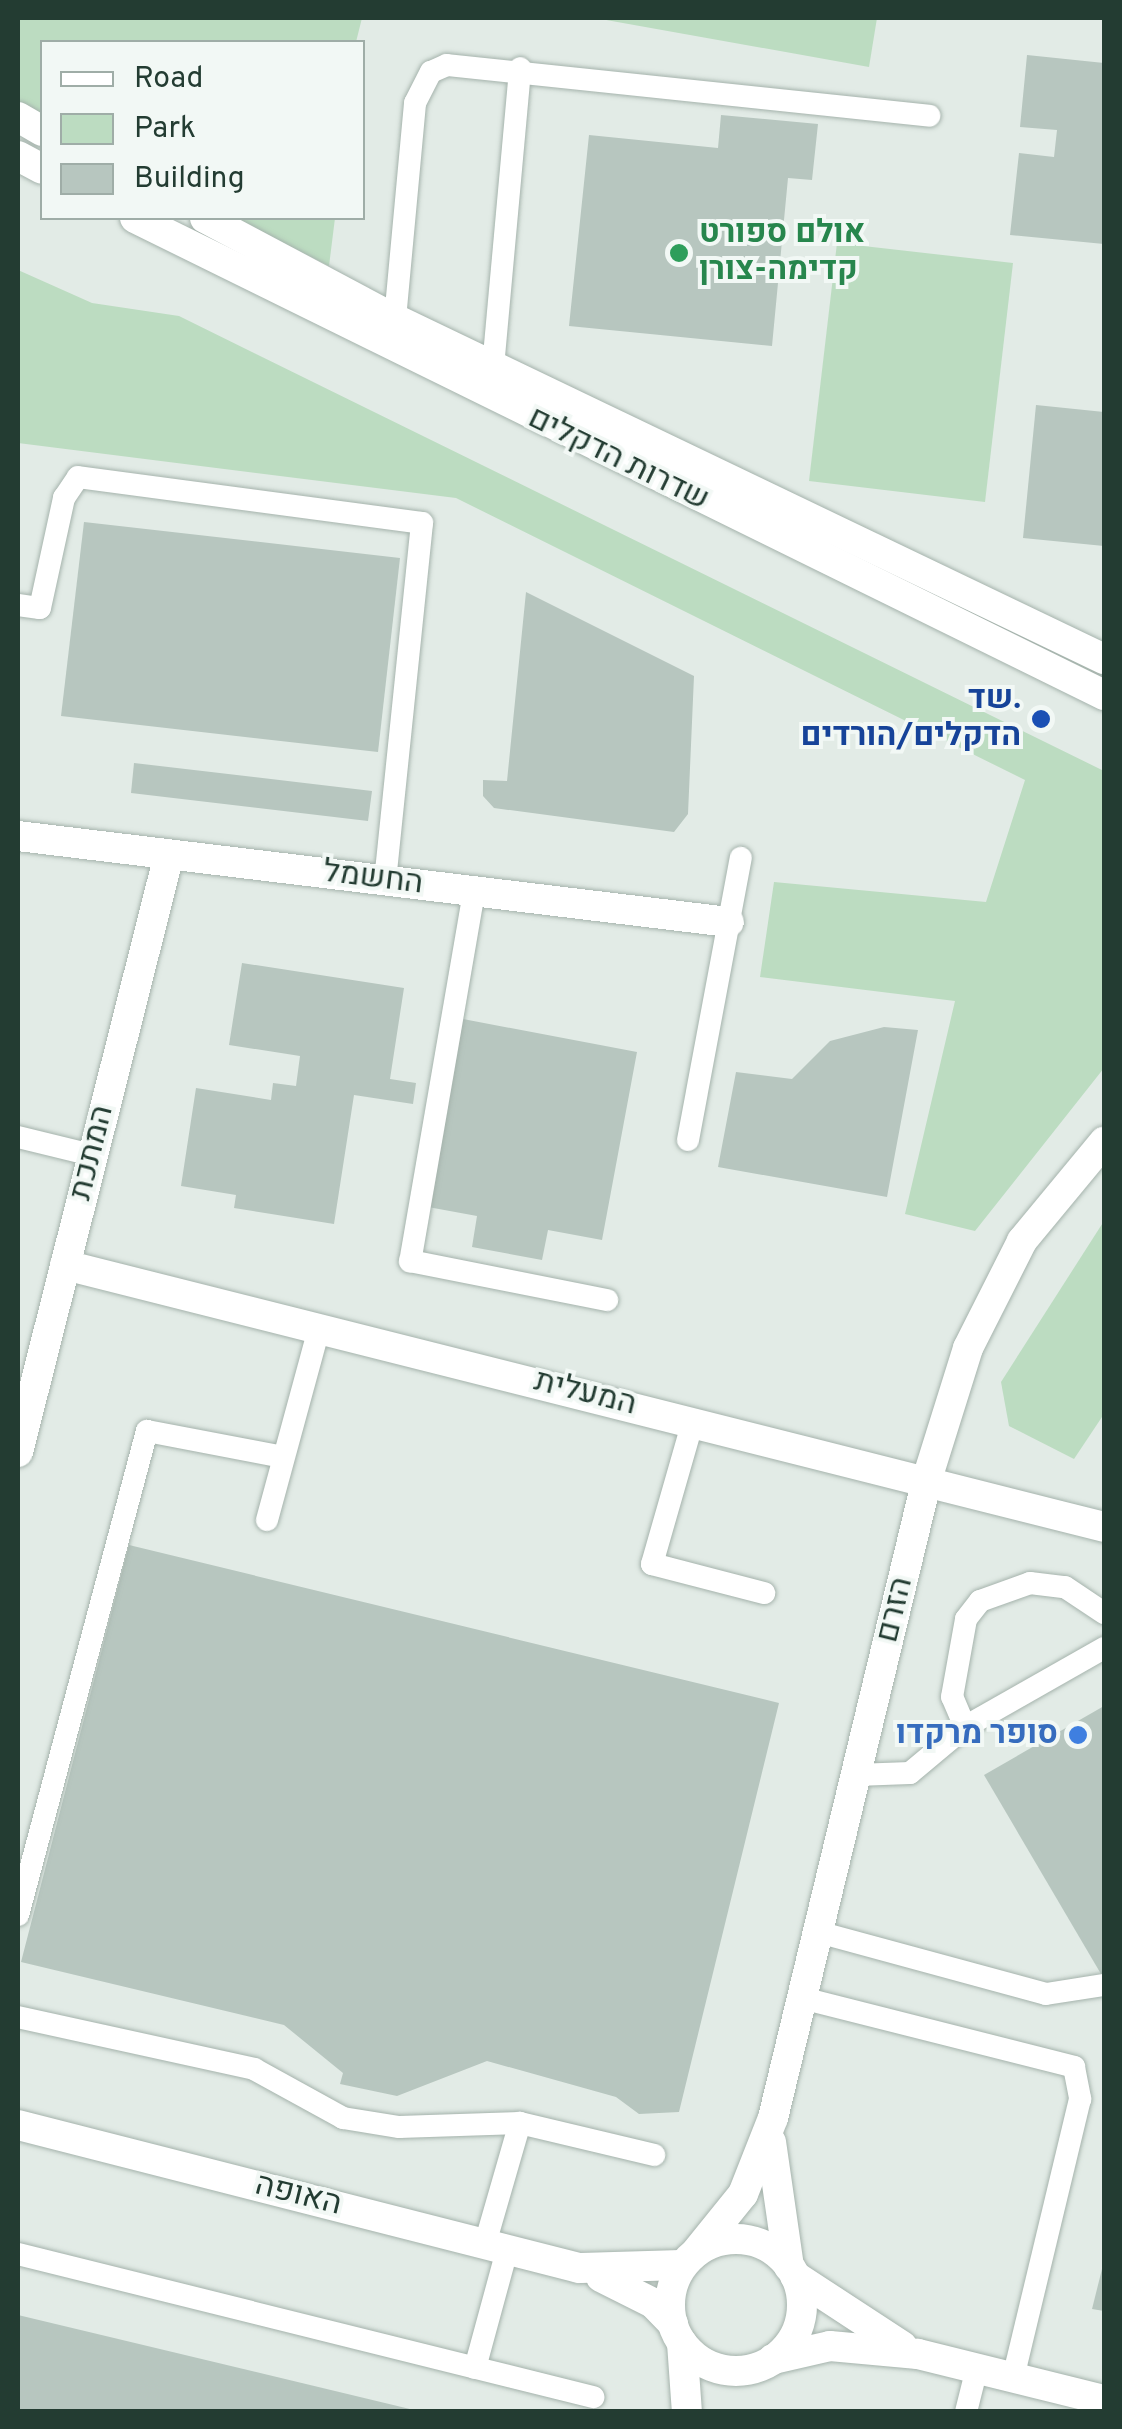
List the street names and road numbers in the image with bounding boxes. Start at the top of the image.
street label: שדרות הדקלים [521,400,715,520]
street label: החשמל [321,854,425,904]
street label: המתכת [63,1102,123,1204]
street label: המעלית [530,1363,640,1425]
street label: הזרם [869,1573,923,1647]
street label: האופה [251,2167,345,2225]

